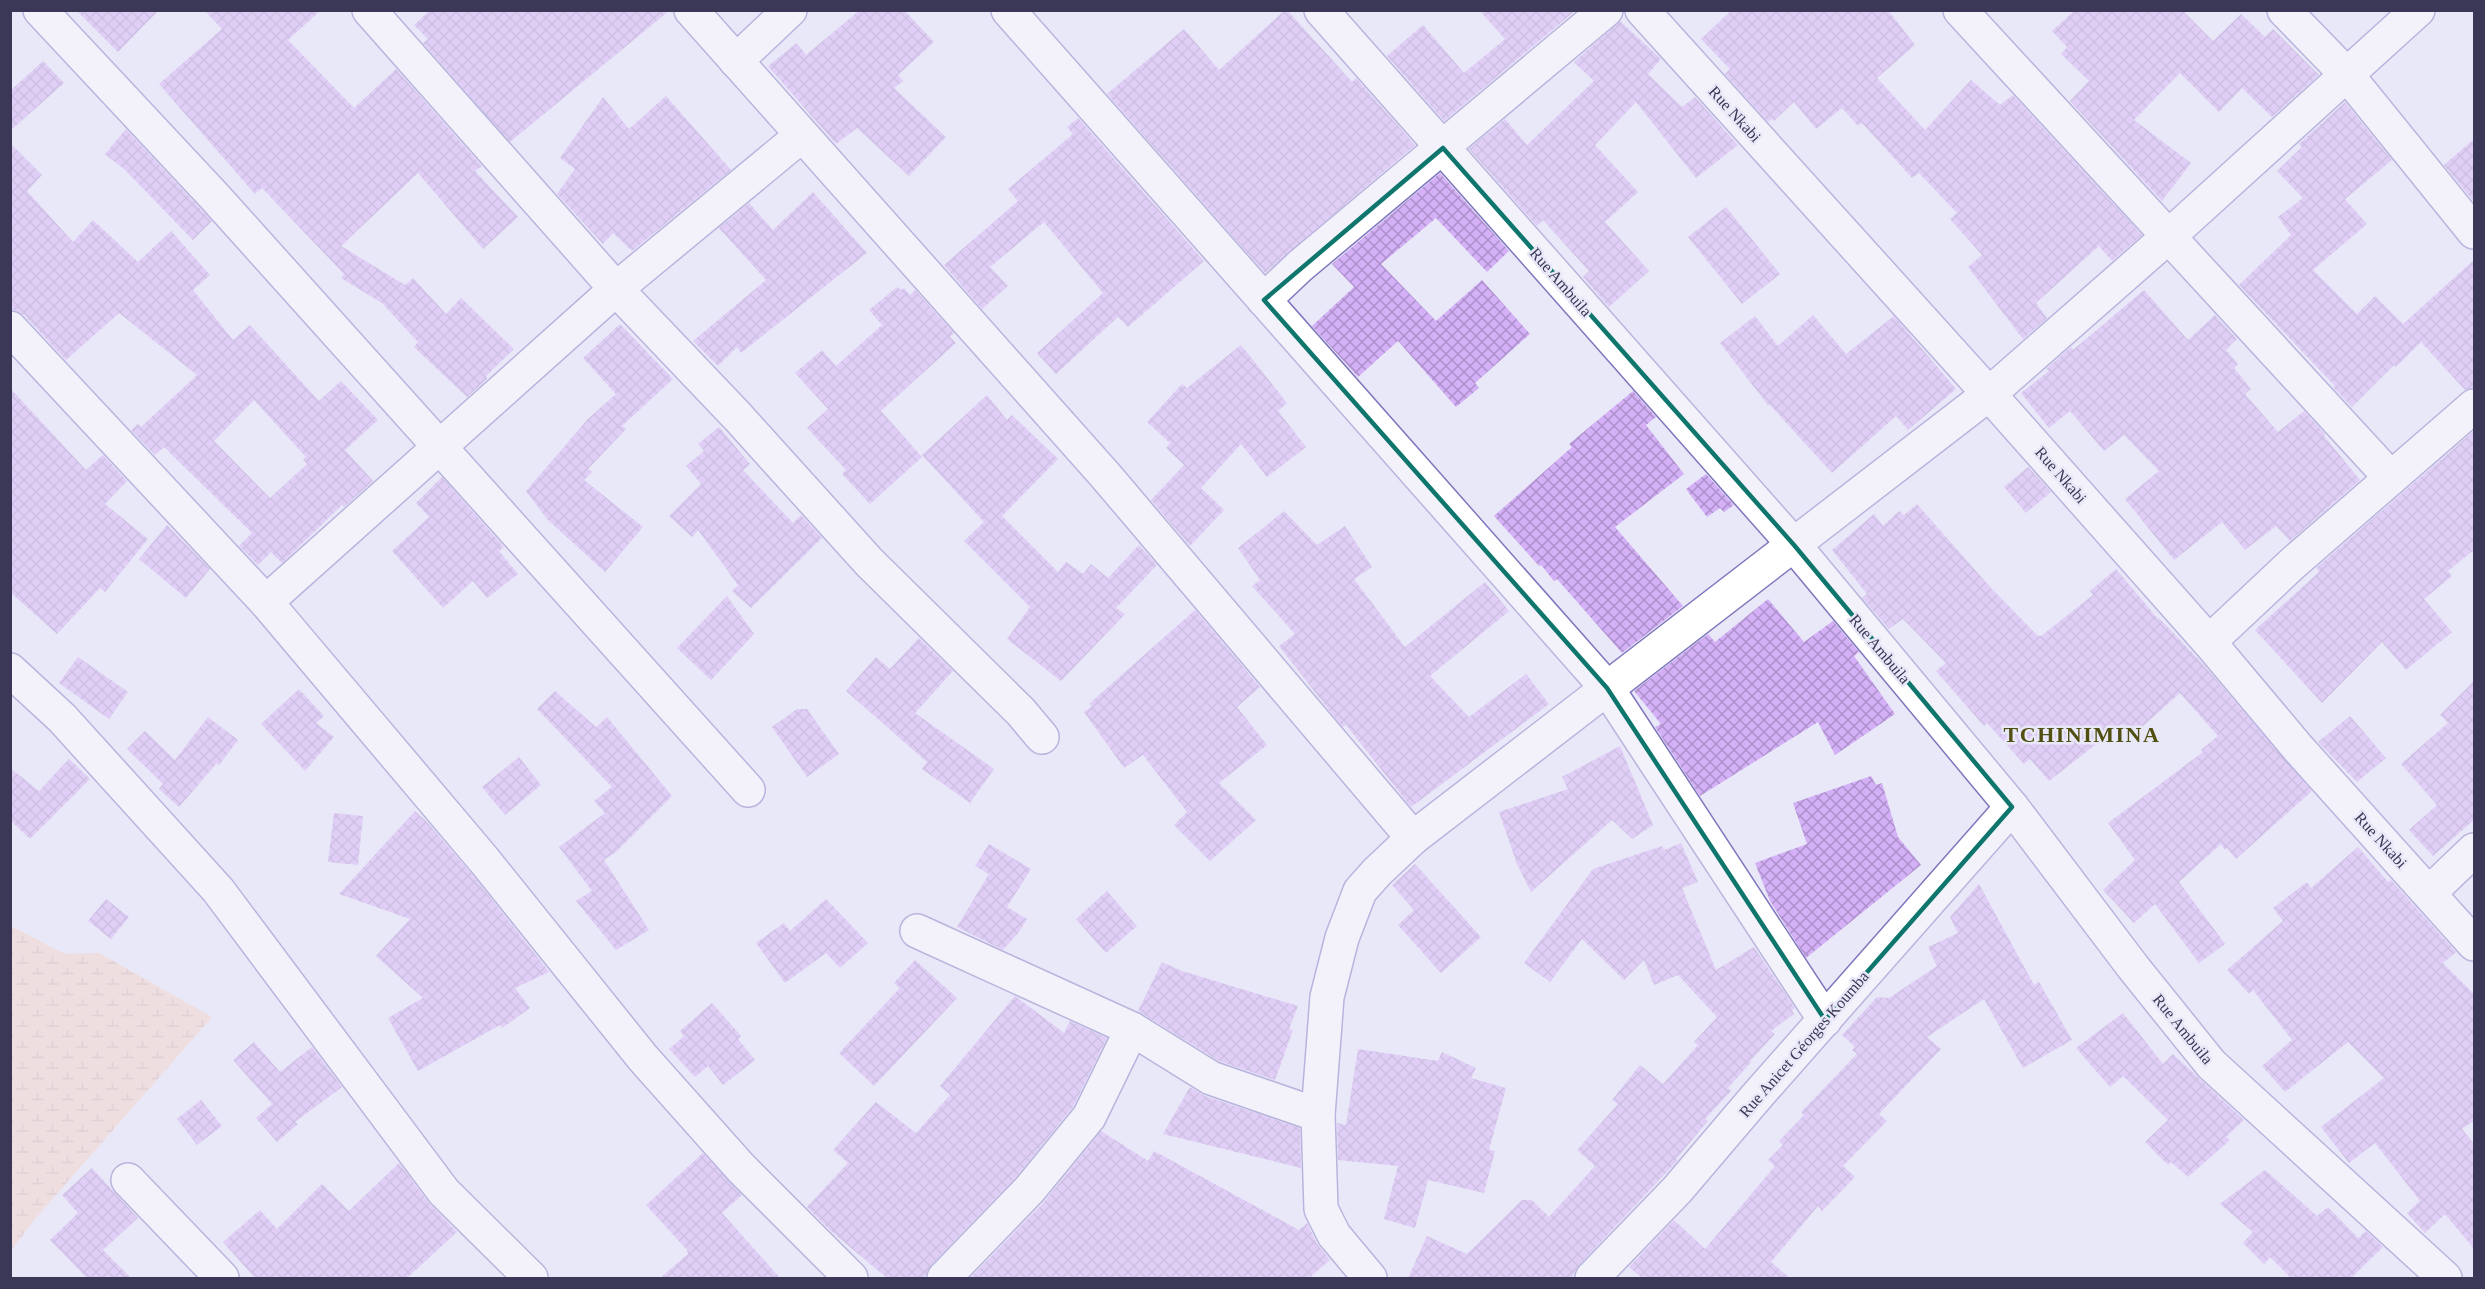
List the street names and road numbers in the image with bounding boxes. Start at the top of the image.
street label: Rue Nkabi [1706,83,1765,146]
street label: Rue Ambuila [1527,244,1595,320]
street label: Rue Nkabi [2032,443,2090,507]
street label: Rue Ambuila [1846,611,1914,687]
street label: Rue Nkabi [2352,809,2411,872]
street label: Rue Anicet Géorges Koumba [1736,968,1873,1121]
street label: Rue Ambuila [2150,991,2216,1067]

